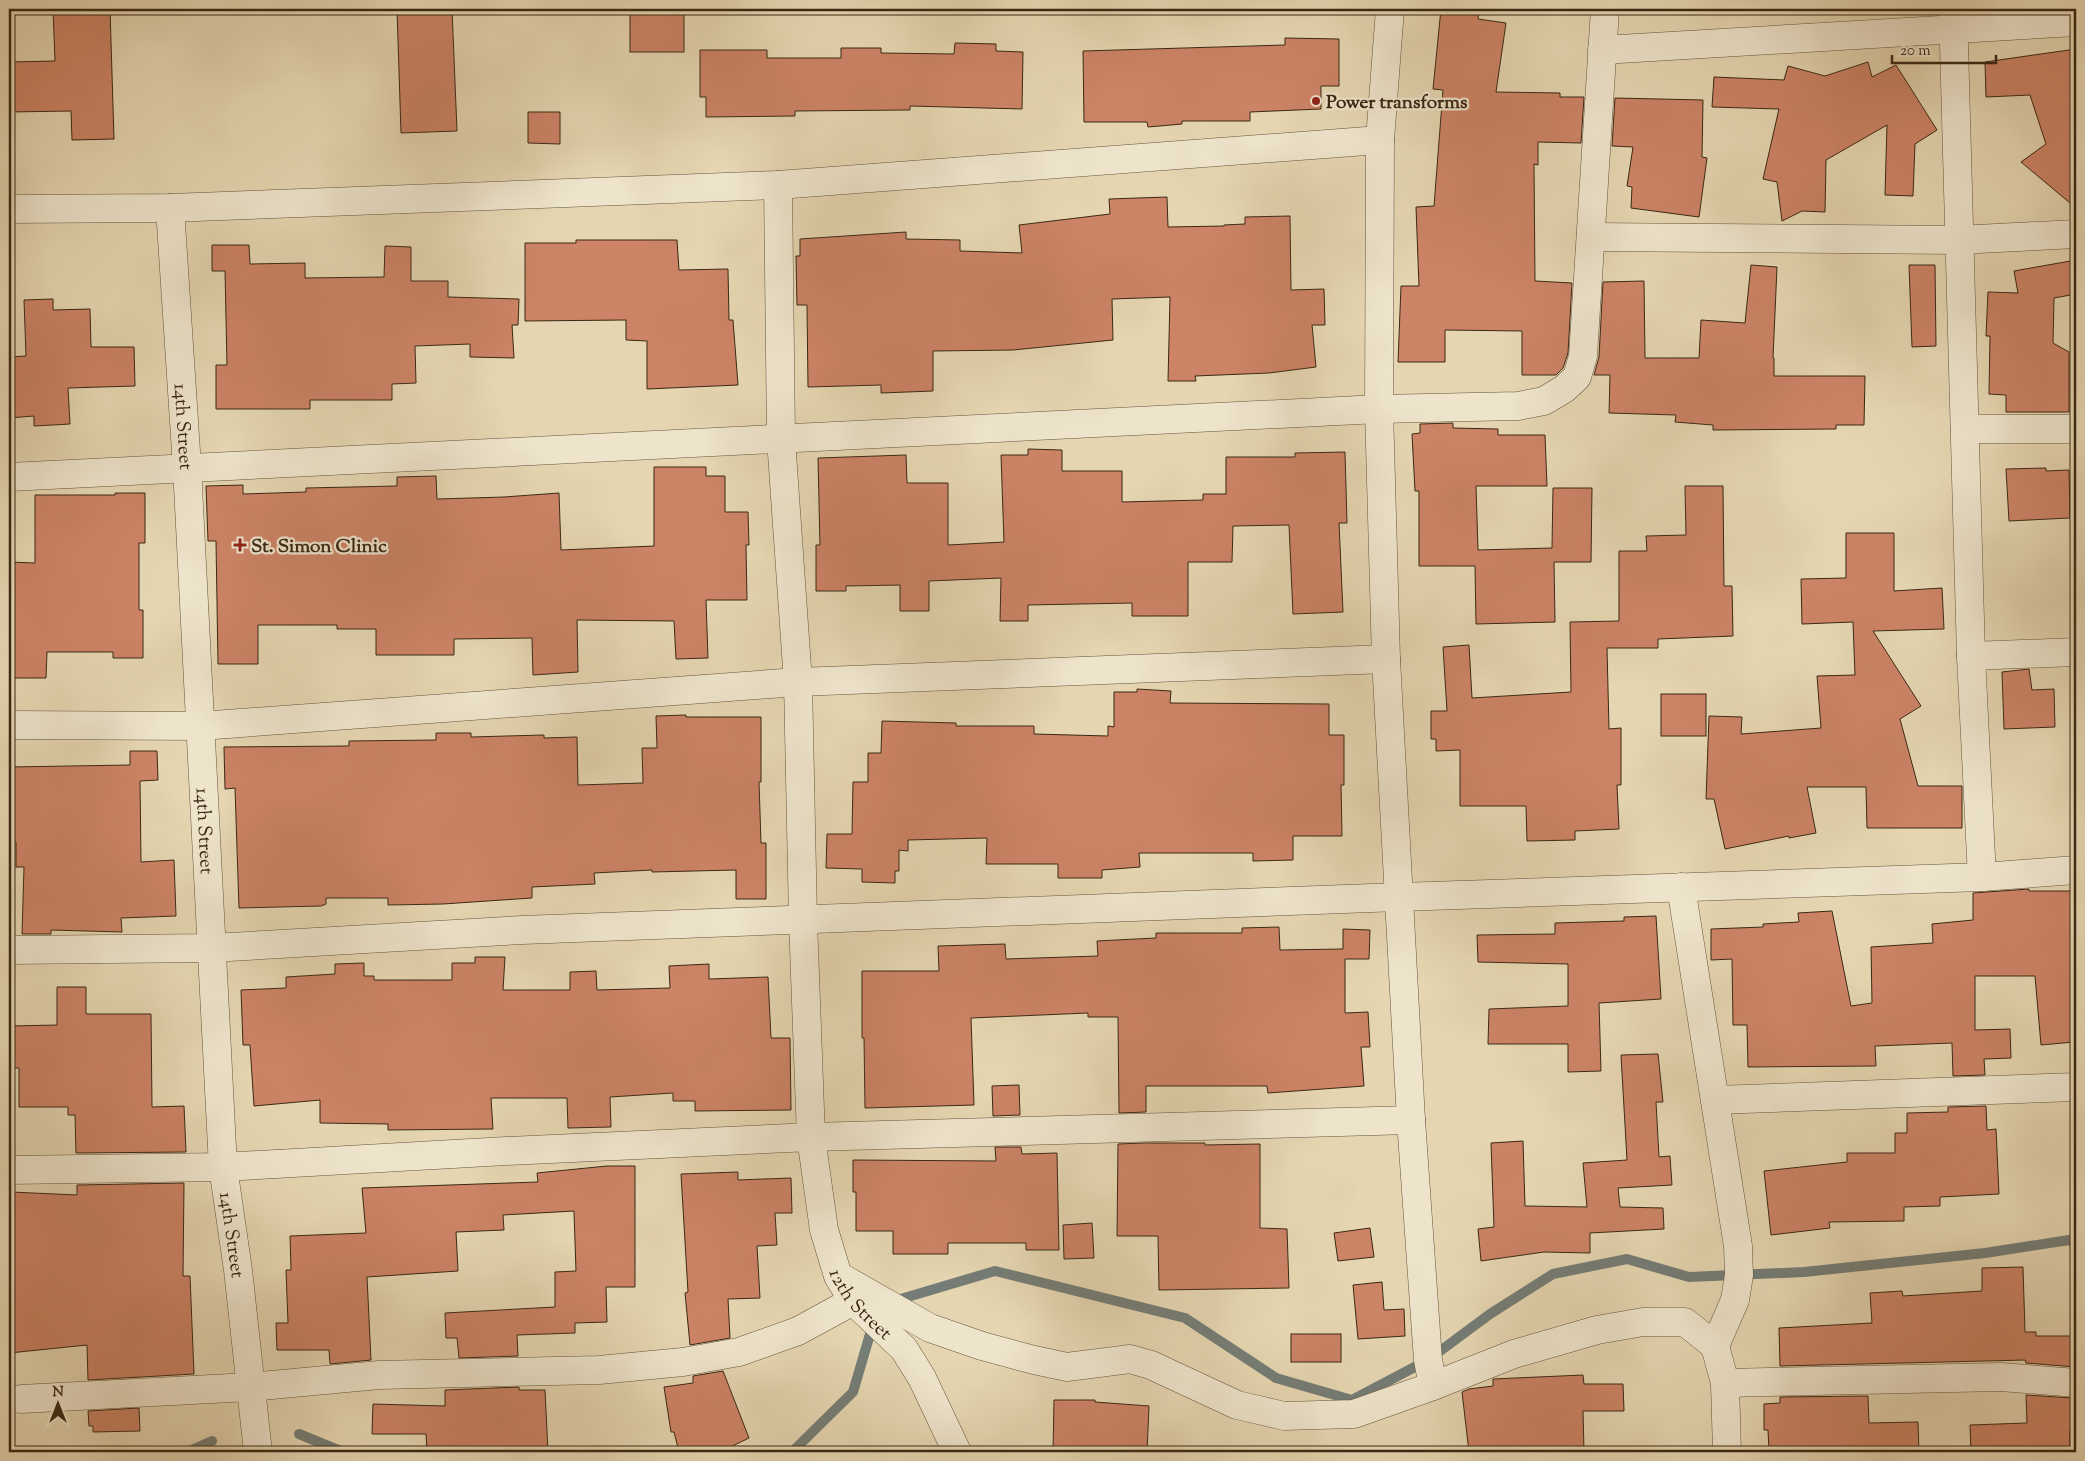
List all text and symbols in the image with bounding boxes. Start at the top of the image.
scale bar [1892,32,1996,64]
text: 20 m [1900,41,1931,62]
place label: Power transforms [1326,90,1468,117]
marker: Power transforms [1310,95,1322,107]
street label: 14th Street [166,383,198,471]
place label: St. Simon Clinic [251,534,387,561]
marker: St. Simon Clinic [233,538,247,552]
street label: 14th Street [188,787,219,876]
street label: 14th Street [211,1190,250,1280]
street label: 12th Street [821,1266,897,1347]
north arrow [32,1378,82,1428]
text: N [52,1383,64,1403]

